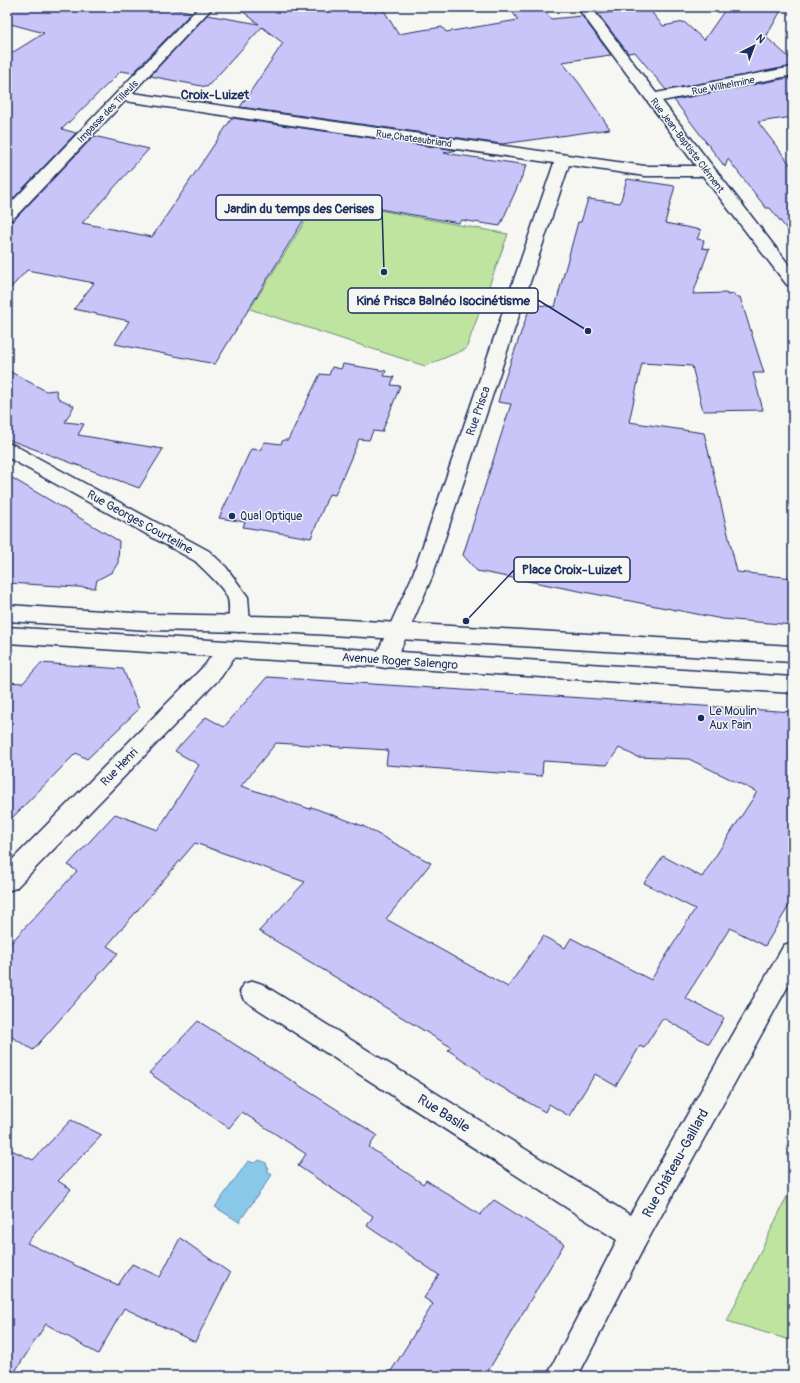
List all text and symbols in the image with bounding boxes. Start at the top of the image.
north arrow [734,26,774,66]
text: N [753,32,768,47]
street label: Rue Wilhelmine [691,74,756,98]
street label: Impasse des Tilleuls [75,77,141,146]
district label: Croix-Luizet [181,87,250,103]
street label: Rue Jean-Baptiste Clément [648,96,727,196]
street label: Rue Chateaubriand [375,128,453,150]
callout: Jardin du temps des Cerises [216,195,382,220]
text: Jardin du temps des Cerises [224,201,374,217]
callout: Kiné Prisca Balnéo Isocinétisme [348,288,538,313]
text: Kiné Prisca Balnéo Isocinétisme [356,293,530,309]
street label: Rue Prisca [463,384,494,438]
street label: Rue Georges Courteline [84,487,195,558]
place label: Qual Optique [240,509,302,524]
marker: Qual Optique [227,511,237,521]
callout: Place Croix-Luizet [514,557,630,582]
text: Place Croix-Luizet [522,562,623,578]
street label: Avenue Roger Salengro [342,650,459,673]
place label: Le Moulin Aux Pain [709,704,757,733]
marker: Le Moulin Aux Pain [696,713,706,723]
street label: Rue Henri [97,745,141,790]
street label: Rue Basile [414,1091,473,1136]
street label: Rue Château-Gaillard [639,1106,712,1221]

